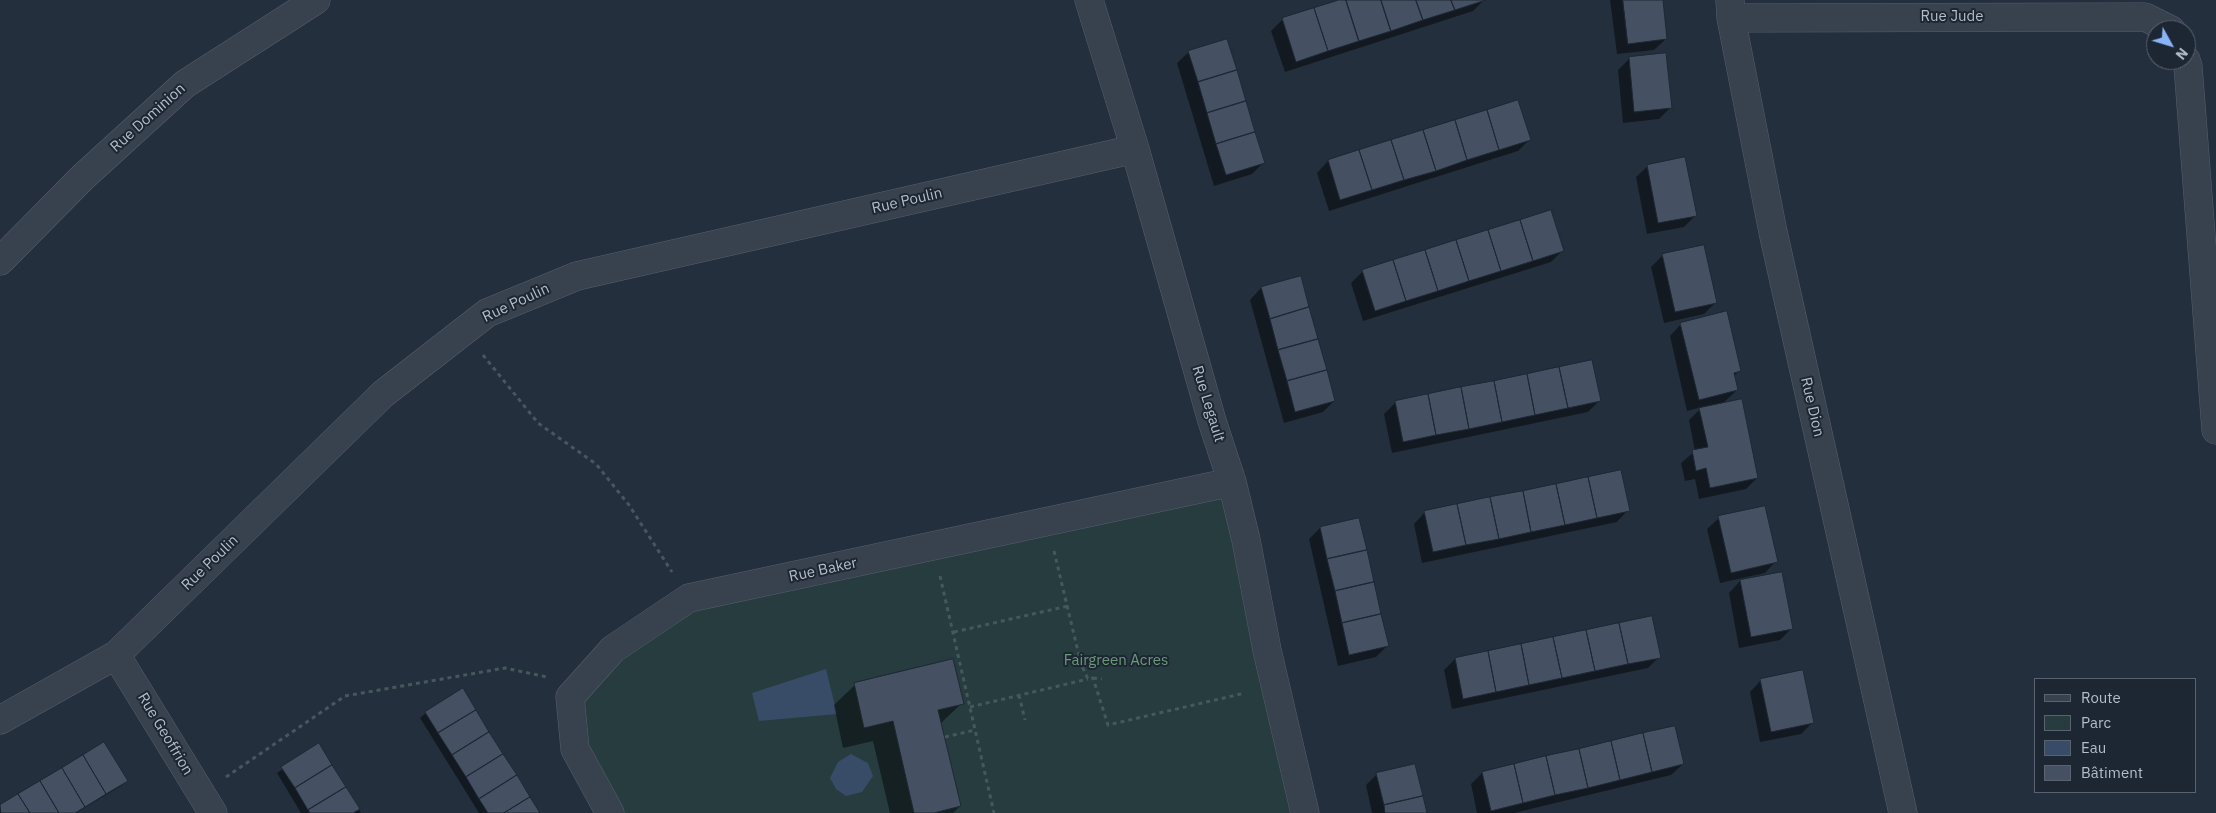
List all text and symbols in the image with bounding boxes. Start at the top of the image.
street label: Rue Jude [1921,8,1983,26]
north arrow [2146,20,2196,70]
text: N [2172,44,2192,63]
street label: Rue Dominion [107,80,189,156]
street label: Rue Poulin [870,184,944,218]
street label: Rue Poulin [480,280,552,326]
street label: Rue Legault [1188,364,1228,444]
street label: Rue Dion [1796,375,1828,439]
street label: Rue Poulin [178,532,242,594]
street label: Rue Baker [787,554,859,586]
park label: Fairgreen Acres [1064,652,1168,670]
legend [2034,678,2196,793]
text: Route [2081,688,2121,707]
street label: Rue Geoffrion [133,690,197,778]
text: Parc [2081,713,2111,732]
text: Eau [2081,738,2106,757]
text: Bâtiment [2081,763,2143,782]

